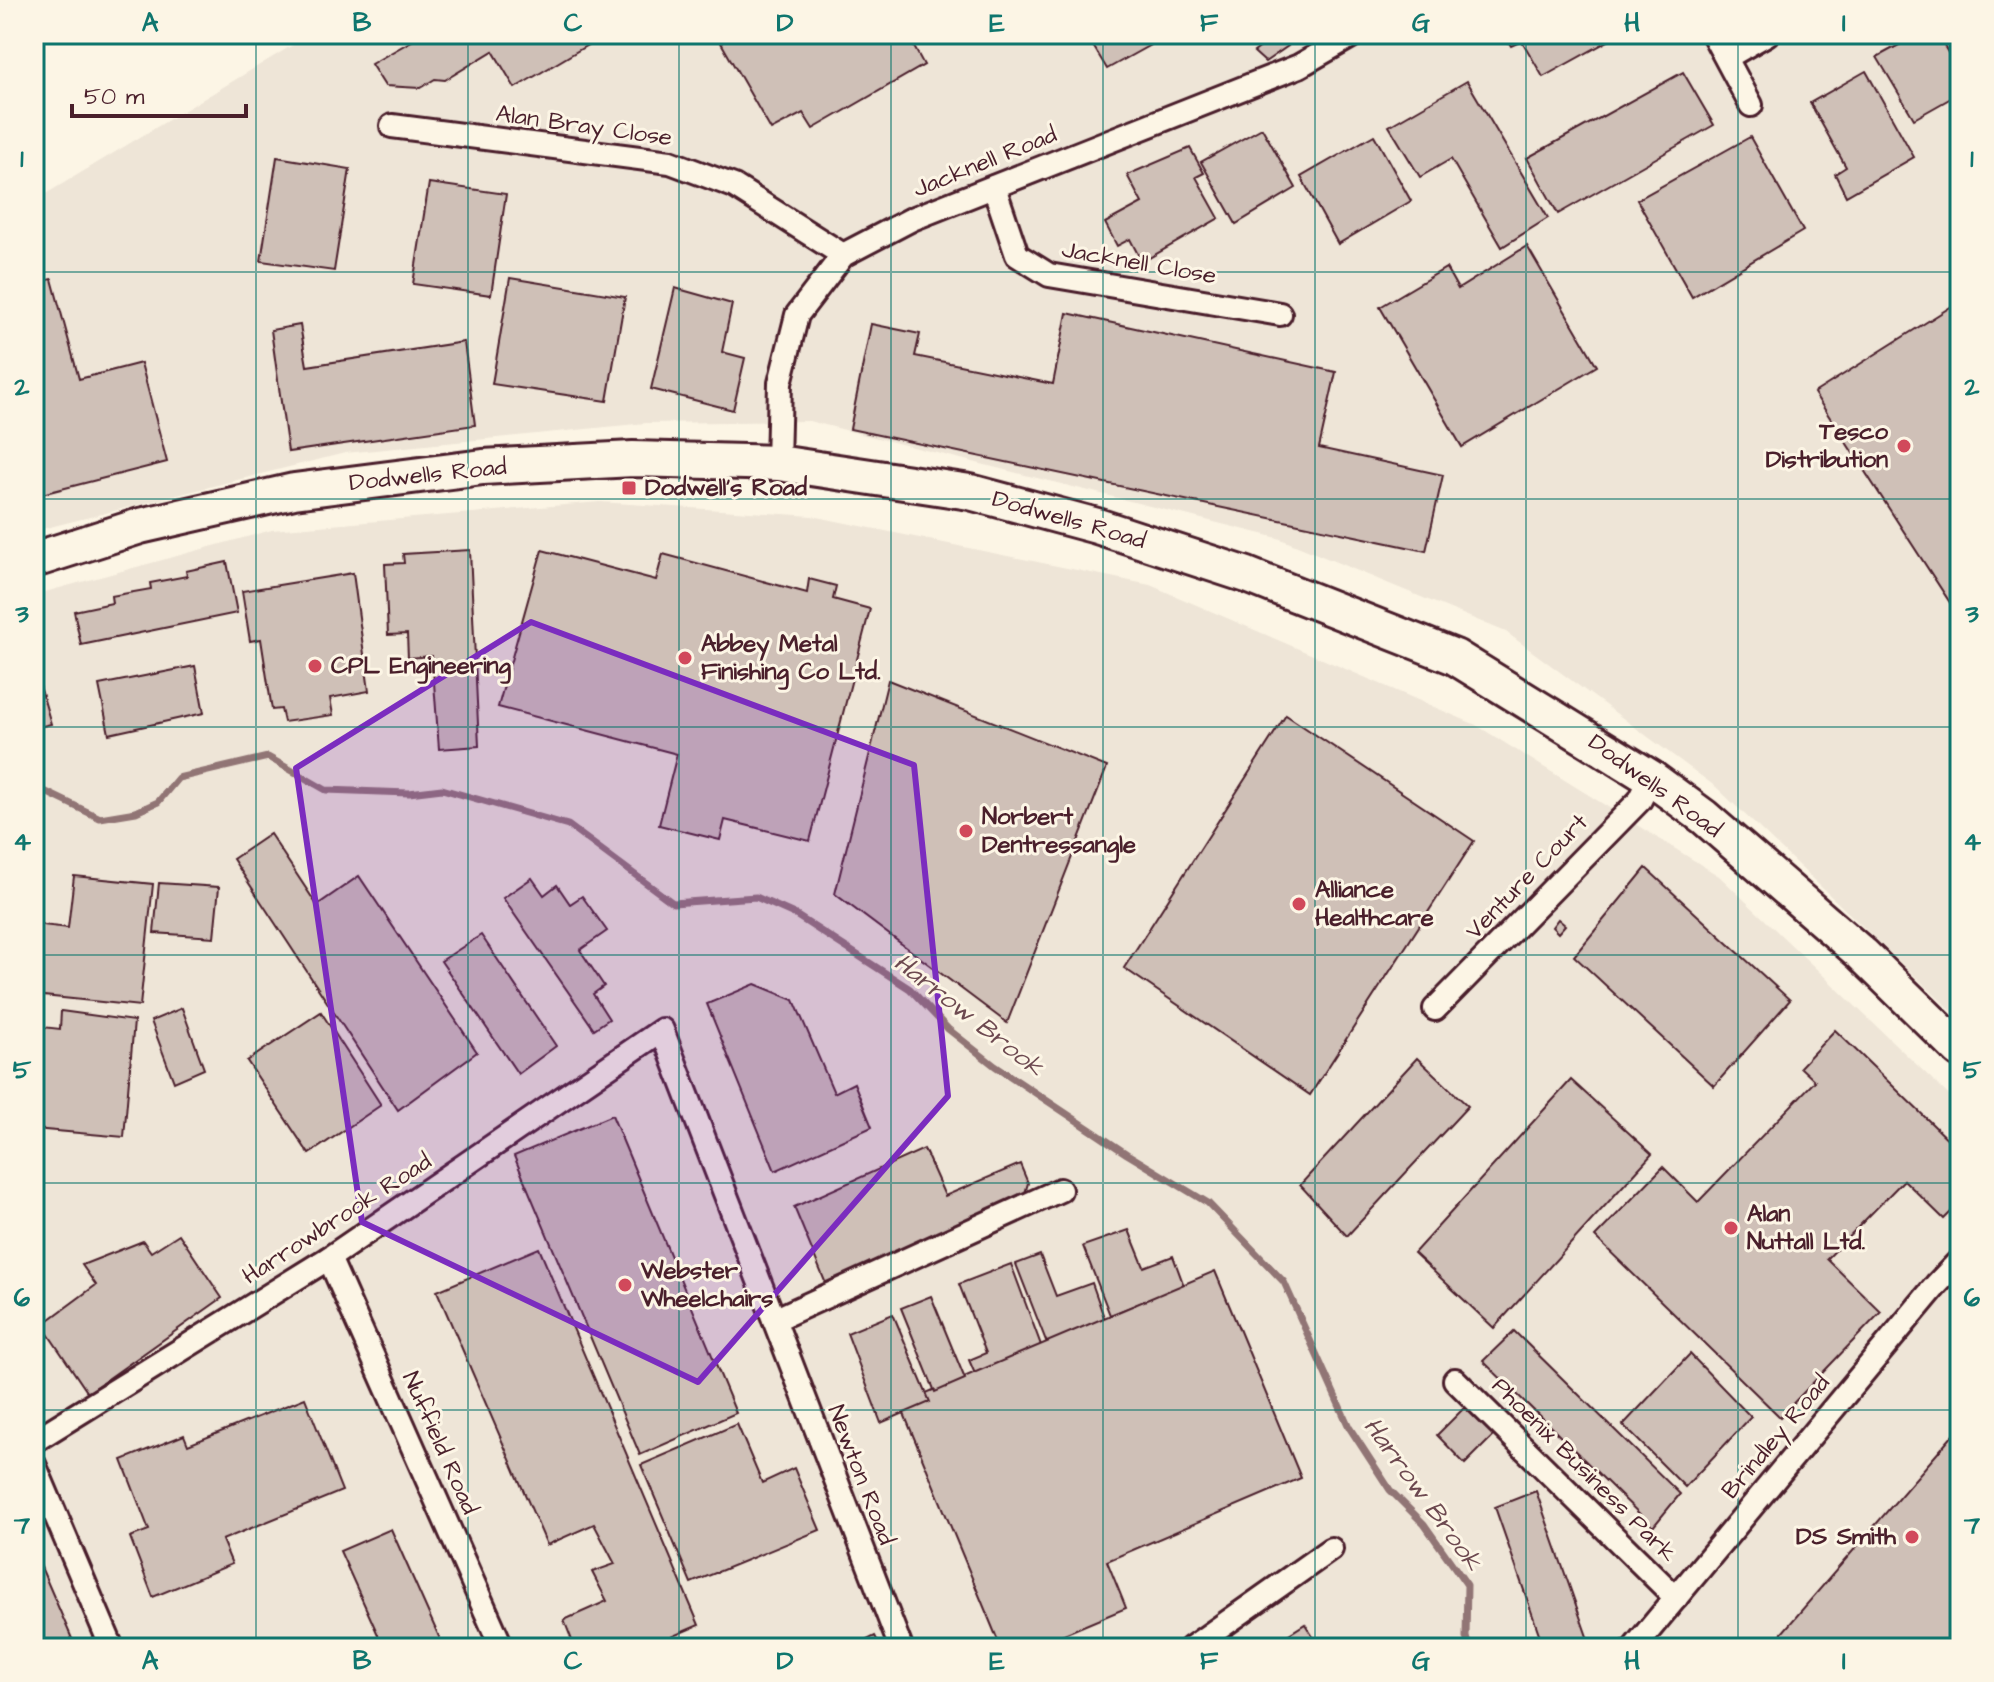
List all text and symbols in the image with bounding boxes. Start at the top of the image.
text: A [142,5,159,41]
text: B [353,5,372,41]
text: C [564,5,583,41]
text: D [777,5,794,41]
text: E [989,5,1005,41]
text: F [1200,5,1219,41]
text: G [1412,5,1430,41]
text: H [1624,5,1640,41]
text: I [1842,5,1846,41]
scale bar [72,68,246,118]
text: 50 m [84,80,145,114]
street label: Alan Bray Close [494,97,674,156]
street label: Jacknell Road [908,118,1062,206]
text: 1 [20,141,24,177]
text: 1 [1970,141,1974,177]
street label: Jacknell Close [1059,233,1219,293]
text: 2 [14,369,30,405]
text: 2 [1964,369,1980,405]
place label: Tesco Distribution [1766,415,1889,477]
marker: Tesco Distribution [1895,437,1913,455]
street label: Dodwells Road [348,450,508,500]
place label: Dodwell's Road [645,471,808,505]
marker: Dodwell's Road [620,479,638,497]
street label: Dodwells Road [988,482,1150,558]
text: 3 [14,596,29,632]
text: 3 [1964,596,1979,632]
place label: Abbey Metal Finishing Co Ltd. [701,627,881,690]
place label: CPL Engineering [331,649,512,684]
marker: Abbey Metal Finishing Co Ltd. [676,649,694,667]
marker: CPL Engineering [306,657,324,675]
street label: Dodwells Road [1581,726,1729,846]
place label: Norbert Dentressangle [982,800,1136,863]
street label: Venture Court [1458,806,1596,948]
marker: Norbert Dentressangle [957,822,975,840]
text: 4 [13,824,31,860]
text: 4 [1963,824,1981,860]
place label: Alliance Healthcare [1315,873,1434,935]
marker: Alliance Healthcare [1290,895,1308,913]
water label: Harrow Brook [886,945,1053,1086]
text: 5 [13,1052,32,1088]
text: 5 [1963,1052,1982,1088]
street label: Harrowbrook Road [236,1145,438,1293]
place label: Alan Nuttall Ltd. [1747,1197,1865,1259]
marker: Alan Nuttall Ltd. [1722,1219,1740,1237]
place label: Webster Wheelchairs [640,1254,773,1316]
marker: Webster Wheelchairs [616,1276,634,1294]
text: 6 [14,1280,31,1316]
text: 6 [1964,1280,1981,1316]
street label: Nuffield Road [393,1366,487,1520]
street label: Brindley Road [1714,1368,1839,1507]
street label: Phoenix Business Park [1484,1370,1684,1570]
street label: Newton Road [819,1400,903,1550]
water label: Harrow Brook [1355,1410,1492,1579]
text: 7 [13,1507,30,1543]
text: 7 [1963,1507,1980,1543]
place label: DS Smith [1796,1520,1897,1554]
marker: DS Smith [1903,1528,1921,1546]
text: A [142,1643,159,1679]
text: B [353,1643,372,1679]
text: C [564,1643,583,1679]
text: D [777,1643,794,1679]
text: E [989,1643,1005,1679]
text: F [1200,1643,1219,1679]
text: G [1412,1643,1430,1679]
text: H [1624,1643,1640,1679]
text: I [1842,1643,1846,1679]

